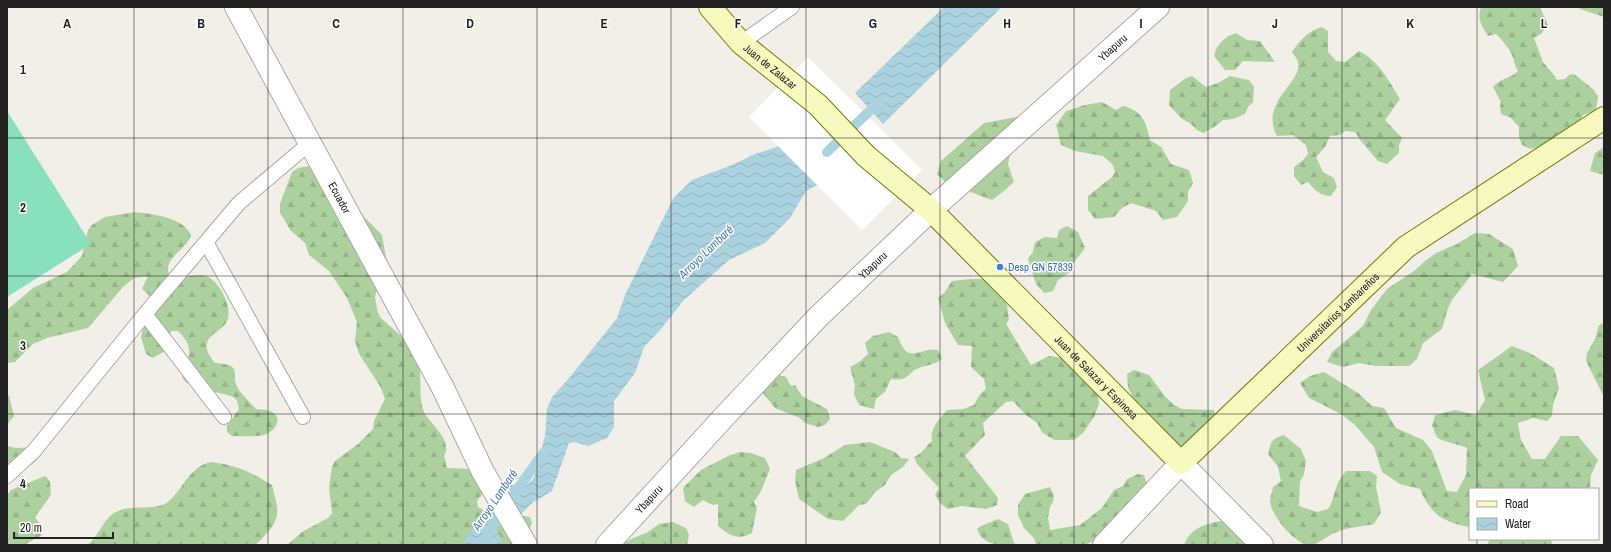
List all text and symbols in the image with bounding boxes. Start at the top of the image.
text: A [63,15,71,32]
text: B [197,15,205,32]
text: C [332,15,340,32]
text: D [466,15,474,32]
text: E [600,15,608,32]
text: F [735,15,742,32]
text: G [869,15,877,32]
text: H [1003,15,1011,32]
text: I [1140,15,1143,32]
text: J [1272,15,1278,32]
text: K [1406,15,1414,32]
text: L [1541,15,1548,32]
street label: Ybapuru [1095,31,1130,64]
street label: Juan de Zalazar [741,41,800,92]
text: 1 [20,61,26,78]
street label: Ecuador [325,180,354,216]
text: 2 [20,199,26,216]
water label: Arroyo Lambaré [674,221,737,283]
street label: Ybapuru [855,248,890,282]
place label: Desp GN 57839 [1008,260,1073,274]
marker: Desp GN 57839 [995,262,1005,272]
street label: Universitarios Lambareños [1294,269,1382,355]
street label: Juan de Salazar y Espinosa [1052,332,1141,422]
text: 3 [20,337,26,354]
water label: Arroyo Lambaré [468,466,522,535]
text: 4 [20,475,26,492]
street label: Ybapuru [632,482,666,517]
legend [1469,488,1599,540]
text: Road [1505,496,1529,512]
scale bar [14,514,113,540]
text: Water [1505,516,1532,532]
text: 20 m [20,520,42,536]

